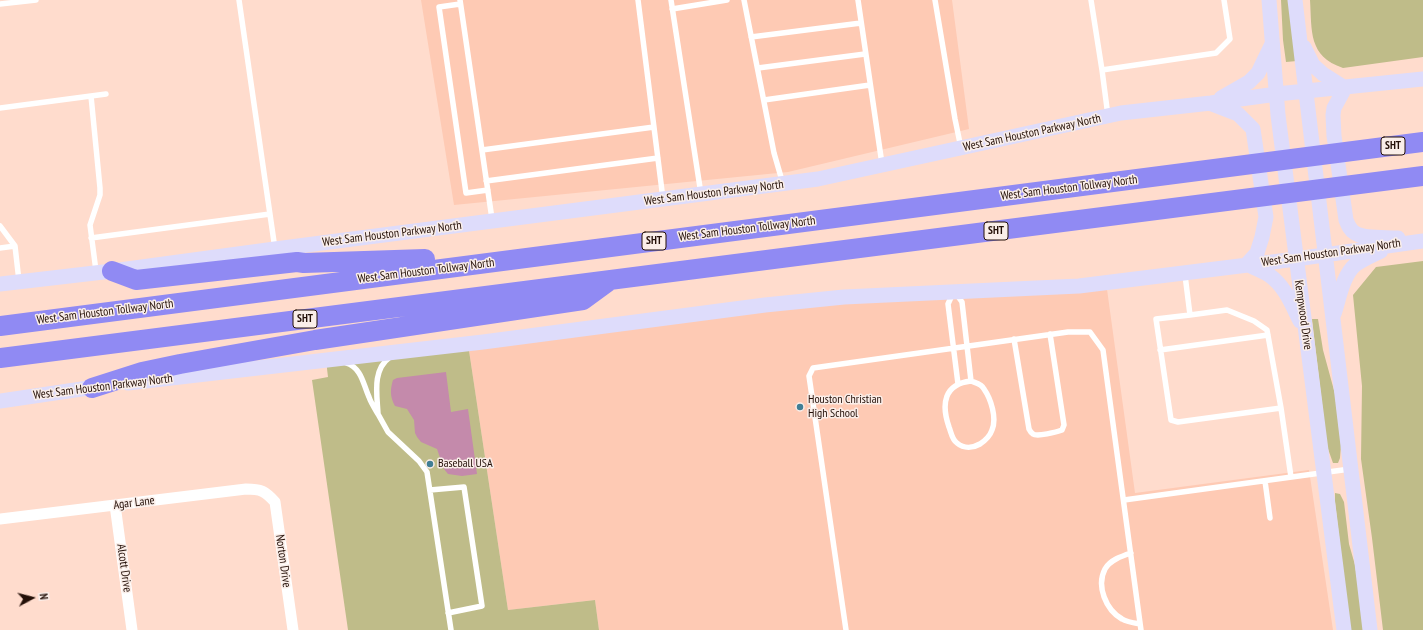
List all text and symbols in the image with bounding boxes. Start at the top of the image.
street label: West Sam Houston Parkway North [962,111,1102,155]
road number: SHT [1381,137,1405,155]
street label: West Sam Houston Tollway North [1000,172,1138,204]
street label: West Sam Houston Parkway North [643,177,785,209]
street label: West Sam Houston Tollway North [678,213,816,245]
street label: West Sam Houston Parkway North [321,218,463,250]
road number: SHT [984,222,1008,240]
road number: SHT [642,232,666,250]
street label: West Sam Houston Parkway North [1260,236,1402,270]
street label: West Sam Houston Tollway North [357,255,495,287]
street label: Kempwood Drive [1291,279,1315,351]
street label: West Sam Houston Tollway North [36,296,174,328]
road number: SHT [293,310,317,328]
street label: West Sam Houston Parkway North [32,371,174,403]
place label: Houston Christian High School [808,393,882,421]
marker: Houston Christian High School [795,402,805,412]
place label: Baseball USA [438,457,493,471]
marker: Baseball USA [425,459,435,469]
street label: Agar Lane [113,493,155,513]
street label: Norton Drive [272,534,294,588]
street label: Alcott Drive [113,543,135,593]
north arrow [12,578,52,618]
text: N [37,593,51,600]

